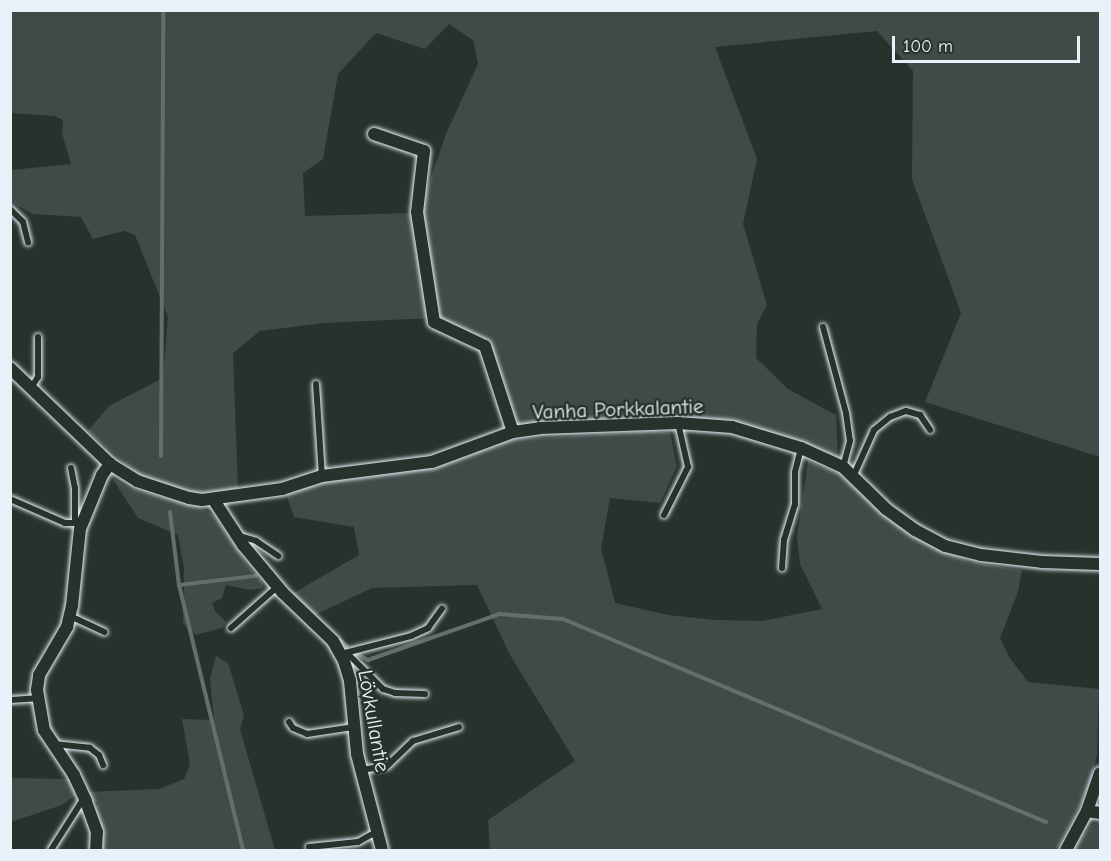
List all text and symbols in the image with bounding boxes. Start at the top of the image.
scale bar [895,24,1082,62]
text: 100 m [903,36,953,57]
street label: Vanha Porkkalantie [532,393,704,425]
street label: Lövkullantie [353,668,395,774]

